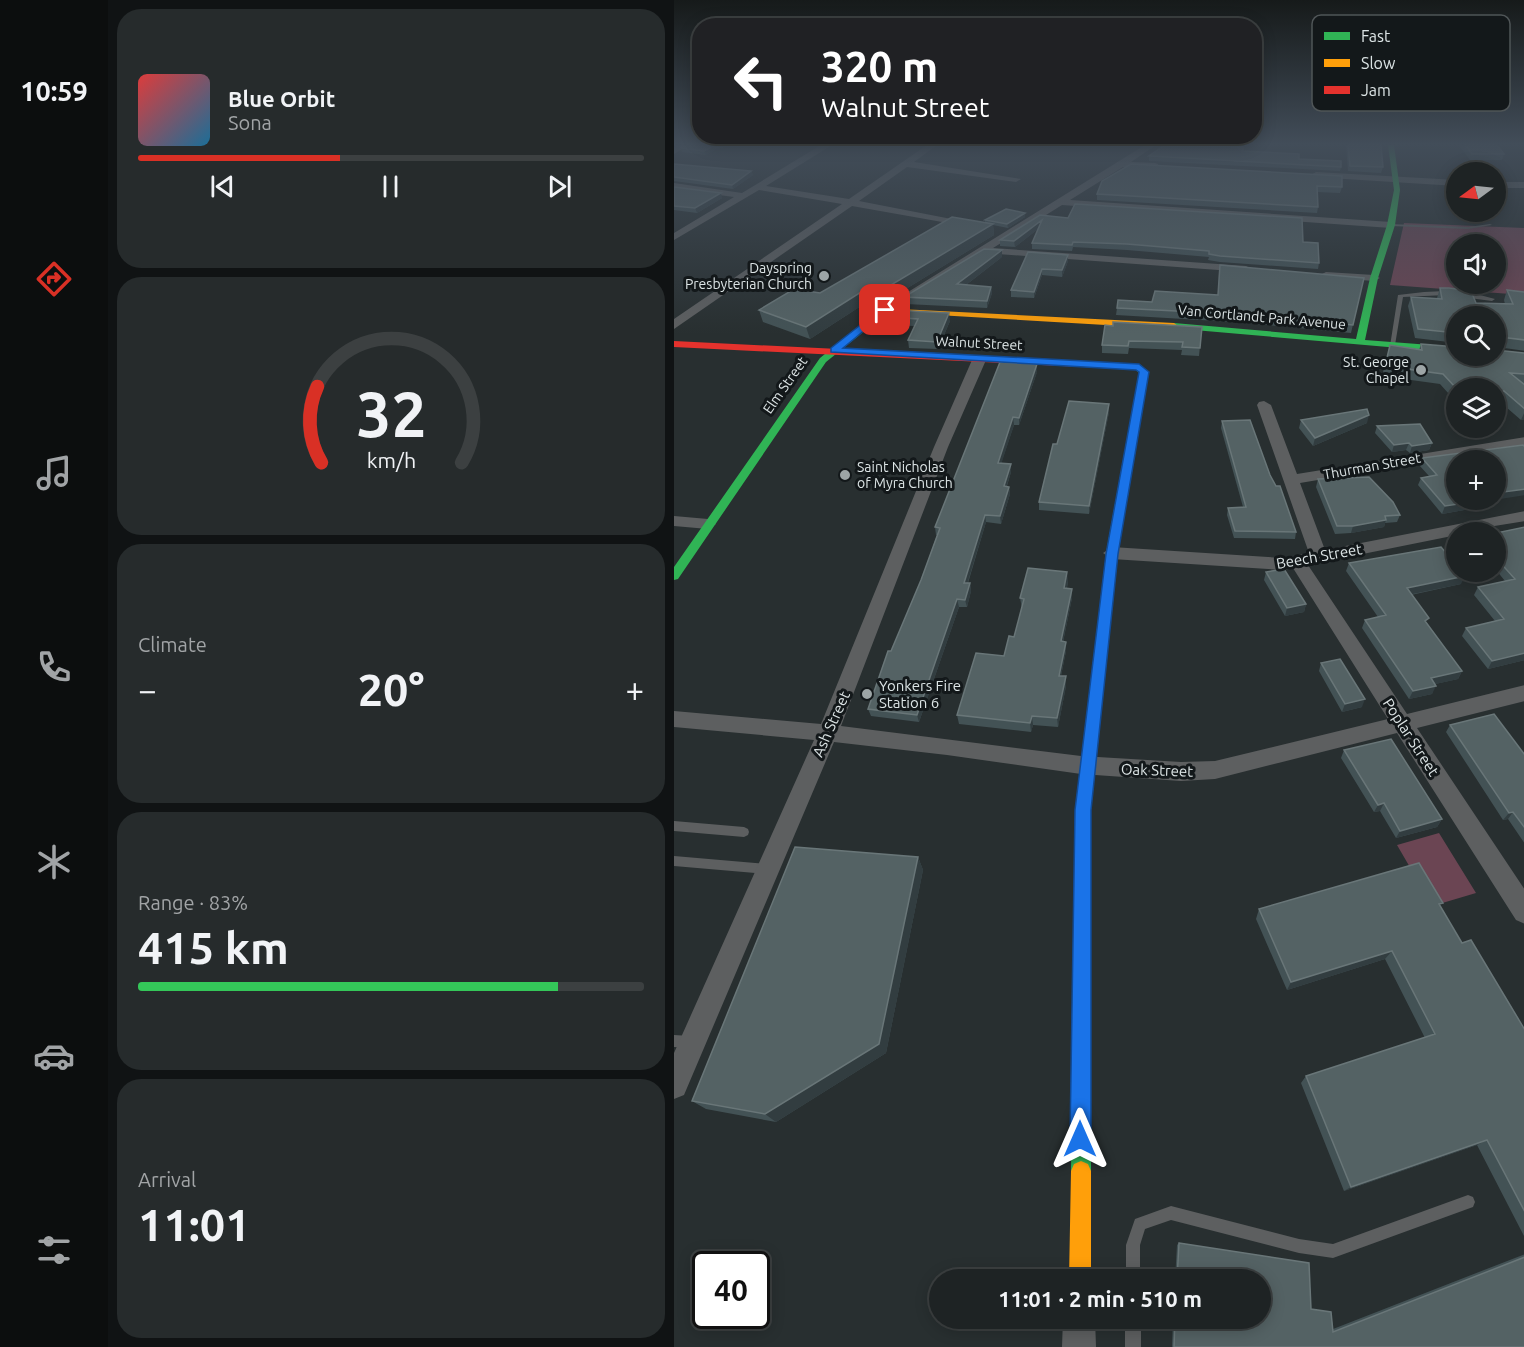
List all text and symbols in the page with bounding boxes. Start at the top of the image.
legend [1312,15,1510,111]
text: Fast [1361,27,1391,45]
icon: left [722,42,800,120]
text: 320 m [821,43,938,90]
text: Slow [1361,54,1396,72]
text: 10:59 [20,76,88,106]
text: Jam [1361,81,1391,99]
text: Blue Orbit [228,86,335,111]
text: Walnut Street [821,92,989,122]
text: Sona [228,111,272,134]
north arrow [1446,162,1506,222]
map controls [1446,162,1506,582]
icon: previous [206,170,239,203]
icon: pause [374,170,407,203]
icon: next [543,170,576,203]
button: sound [1446,234,1506,294]
icon: directions [33,258,75,300]
place label: Dayspring Presbyterian Church [685,260,812,292]
marker: Dayspring Presbyterian Church [817,269,831,283]
pin [859,284,910,335]
icon: arrive [868,293,901,326]
street label: Van Cortlandt Park Avenue [1177,302,1347,332]
button: search [1446,306,1506,366]
street label: Walnut Street [935,333,1024,353]
street label: Elm Street [760,353,811,417]
place label: St. George Chapel [1343,354,1409,386]
marker: St. George Chapel [1414,363,1428,377]
button: layers [1446,378,1506,438]
text: 32 [356,379,426,449]
text: km/h [366,448,416,472]
street label: Thurman Street [1322,449,1422,482]
button: + [1446,450,1506,510]
icon: music [33,452,75,494]
place label: Saint Nicholas of Myra Church [857,459,953,491]
marker: Saint Nicholas of Myra Church [838,468,852,482]
button: − [1446,522,1506,582]
street label: Beech Street [1275,540,1363,572]
text: Climate [138,633,207,656]
icon: phone [33,646,75,688]
text: 20° [358,664,424,715]
text: − [138,671,157,708]
text: + [625,671,644,708]
place label: Yonkers Fire Station 6 [879,677,961,711]
marker: Yonkers Fire Station 6 [860,687,874,701]
street label: Ash Street [809,688,853,760]
street label: Poplar Street [1380,695,1442,779]
street label: Oak Street [1121,760,1193,780]
icon: climate [33,841,75,883]
text: Range · 83% [138,891,248,914]
text: 415 km [138,922,289,973]
icon: car [33,1035,75,1077]
position arrow [1048,1107,1112,1171]
text: Arrival [138,1168,196,1191]
text: 11:01 [138,1199,251,1250]
icon: filters [33,1229,75,1271]
speed limit sign: 40 [692,1251,770,1329]
text: 11:01 · 2 min · 510 m [998,1286,1202,1311]

